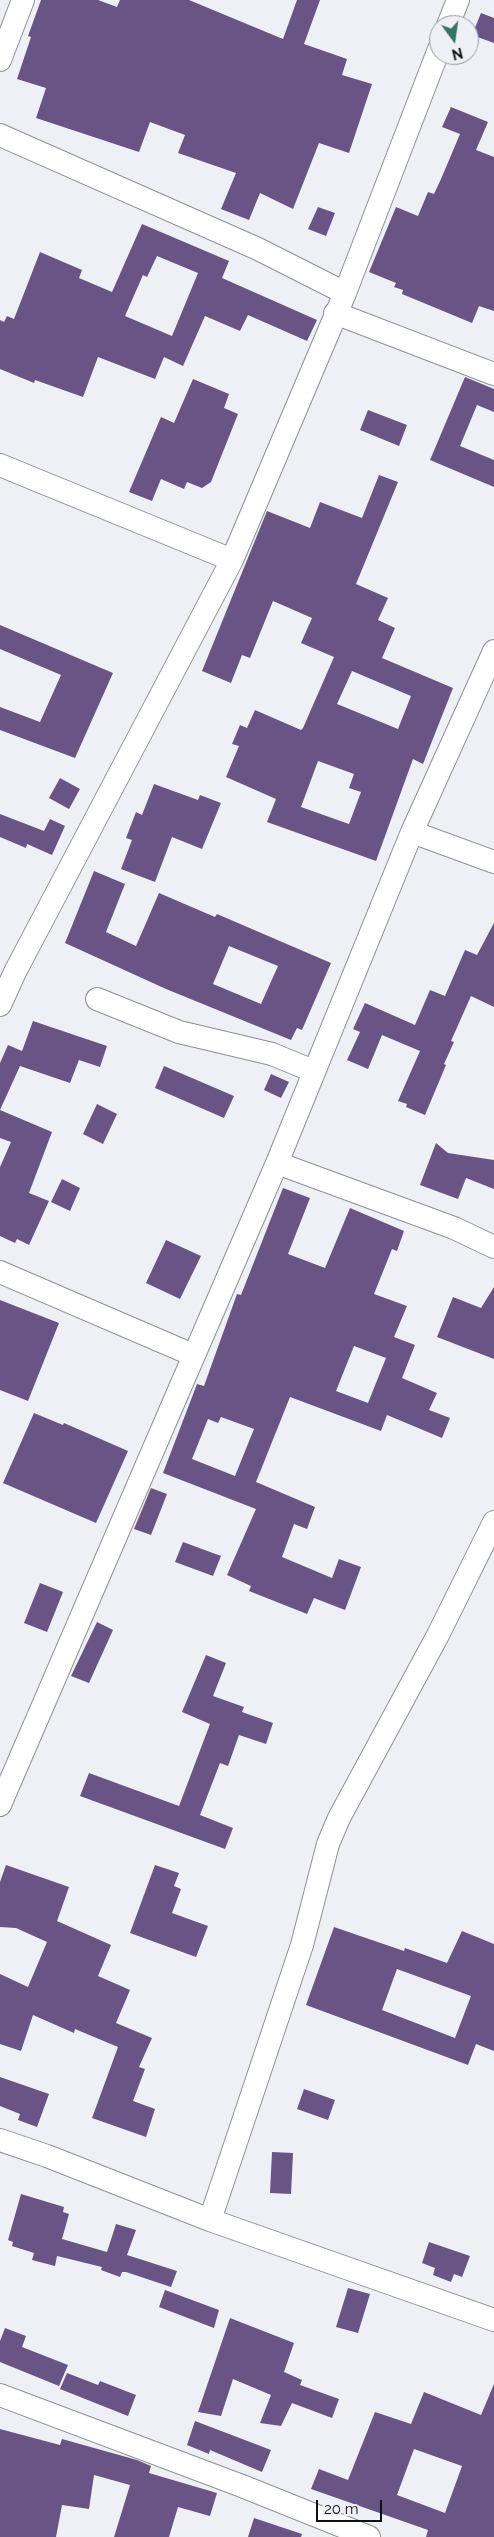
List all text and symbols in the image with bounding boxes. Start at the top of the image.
north arrow [429,15,479,65]
text: N [450,45,465,63]
scale bar [319,2490,385,2522]
text: 20 m [324,2500,359,2518]

